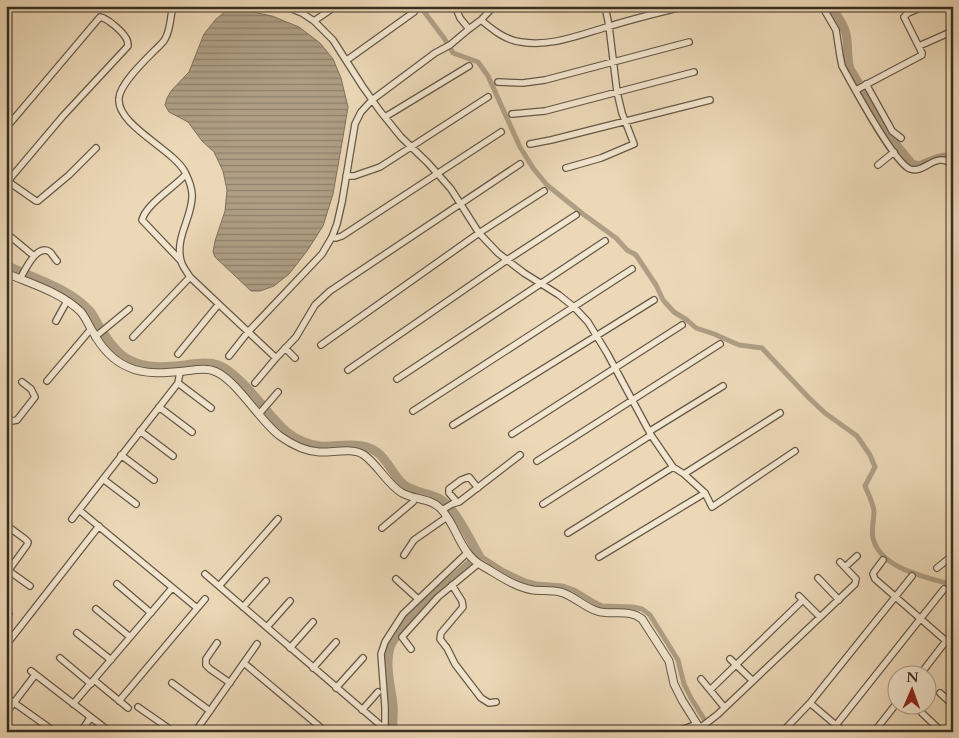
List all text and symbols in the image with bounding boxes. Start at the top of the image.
north arrow [886,666,936,716]
text: N [906,668,919,687]

